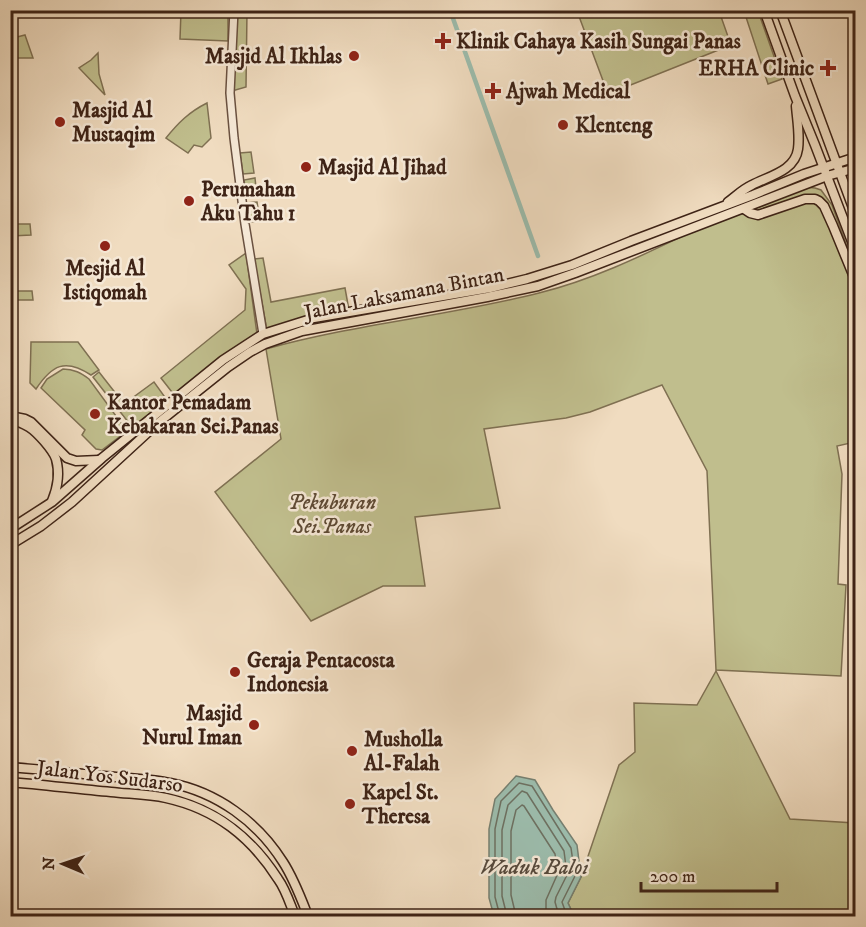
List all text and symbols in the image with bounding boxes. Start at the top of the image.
place label: Klinik Cahaya Kasih Sungai Panas [456,29,741,55]
marker: Klinik Cahaya Kasih Sungai Panas [434,32,452,50]
place label: Masjid Al Ikhlas [205,44,342,71]
marker: Masjid Al Ikhlas [347,49,361,63]
place label: ERHA Clinic [699,56,814,82]
marker: ERHA Clinic [819,59,837,77]
place label: Ajwah Medical [505,79,631,106]
marker: Ajwah Medical [484,82,502,100]
place label: Masjid Al Mustaqim [72,98,155,148]
place label: Klenteng [575,113,653,139]
marker: Masjid Al Mustaqim [53,115,67,129]
marker: Klenteng [556,118,570,132]
place label: Masjid Al Jihad [318,155,447,182]
marker: Masjid Al Jihad [299,160,313,174]
place label: Perumahan Aku Tahu 1 [200,177,296,227]
marker: Perumahan Aku Tahu 1 [182,194,196,208]
marker: Mesjid Al Istiqomah [98,239,112,253]
place label: Mesjid Al Istiqomah [63,256,148,306]
street label: Jalan Laksamana Bintan [300,262,506,327]
place label: Kantor Pemadam Kebakaran Sei.Panas [107,390,279,440]
marker: Kantor Pemadam Kebakaran Sei.Panas [88,407,102,421]
park label: Pekuburan Sei.Panas [288,490,376,540]
place label: Geraja Pentacosta Indonesia [247,648,396,698]
marker: Geraja Pentacosta Indonesia [228,665,242,679]
place label: Masjid Nurul Iman [142,701,243,751]
marker: Masjid Nurul Iman [247,718,261,732]
place label: Musholla Al-Falah [363,727,444,777]
marker: Musholla Al-Falah [345,744,359,758]
street label: Jalan Yos Sudarso [33,755,184,799]
place label: Kapel St. Theresa [361,780,438,830]
marker: Kapel St. Theresa [343,797,357,811]
north arrow [33,834,93,894]
water label: Waduk Baloi [480,854,589,881]
scale bar [641,855,778,893]
text: N [39,857,59,870]
text: 200 m [650,866,696,888]

